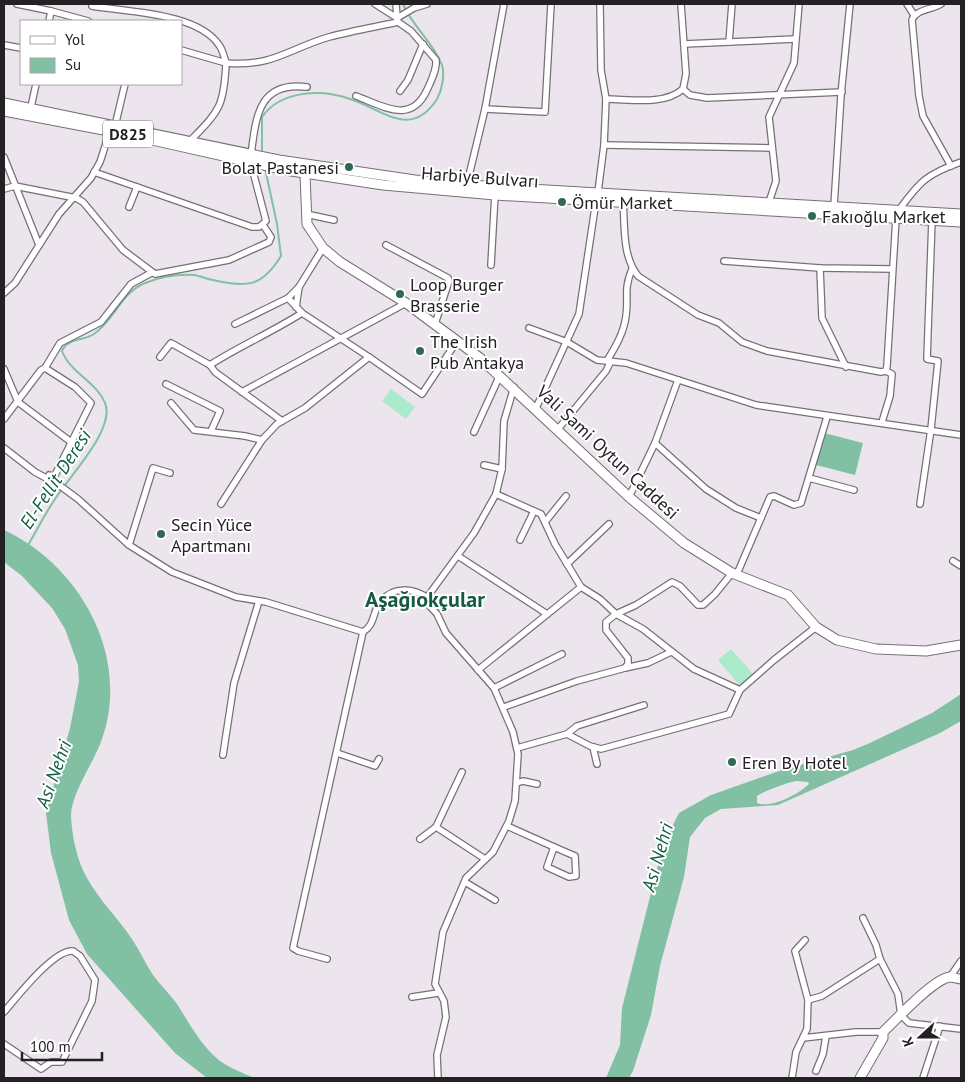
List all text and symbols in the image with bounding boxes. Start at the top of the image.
legend [20,20,182,85]
text: Yol [65,30,85,49]
text: Su [65,55,81,74]
road number: D825 [103,120,153,148]
place label: Bolat Pastanesi [221,156,339,179]
marker: Bolat Pastanesi [343,161,355,173]
street label: Harbiye Bulvarı [420,161,540,193]
place label: Ömür Market [572,191,673,214]
marker: Ömür Market [556,196,568,208]
place label: Fakıoğlu Market [822,205,946,228]
marker: Fakıoğlu Market [806,210,818,222]
place label: Loop Burger Brasserie [410,273,503,317]
marker: Loop Burger Brasserie [394,288,406,300]
place label: The Irish Pub Antakya [430,330,524,374]
marker: The Irish Pub Antakya [414,345,426,357]
street label: Vali Sami Oytun Caddesi [531,379,684,524]
water label: El-Fellit Deresi [14,424,97,533]
place label: Secin Yüce Apartmanı [171,513,252,557]
marker: Secin Yüce Apartmanı [155,528,167,540]
district label: Aşağıokçular [365,585,485,613]
water label: Asi Nehri [29,736,77,812]
place label: Eren By Hotel [742,751,847,774]
marker: Eren By Hotel [726,756,738,768]
water label: Asi Nehri [636,819,679,895]
north arrow [895,1012,945,1062]
scale bar [22,1030,102,1062]
text: K [898,1034,918,1049]
text: 100 m [30,1037,71,1056]

